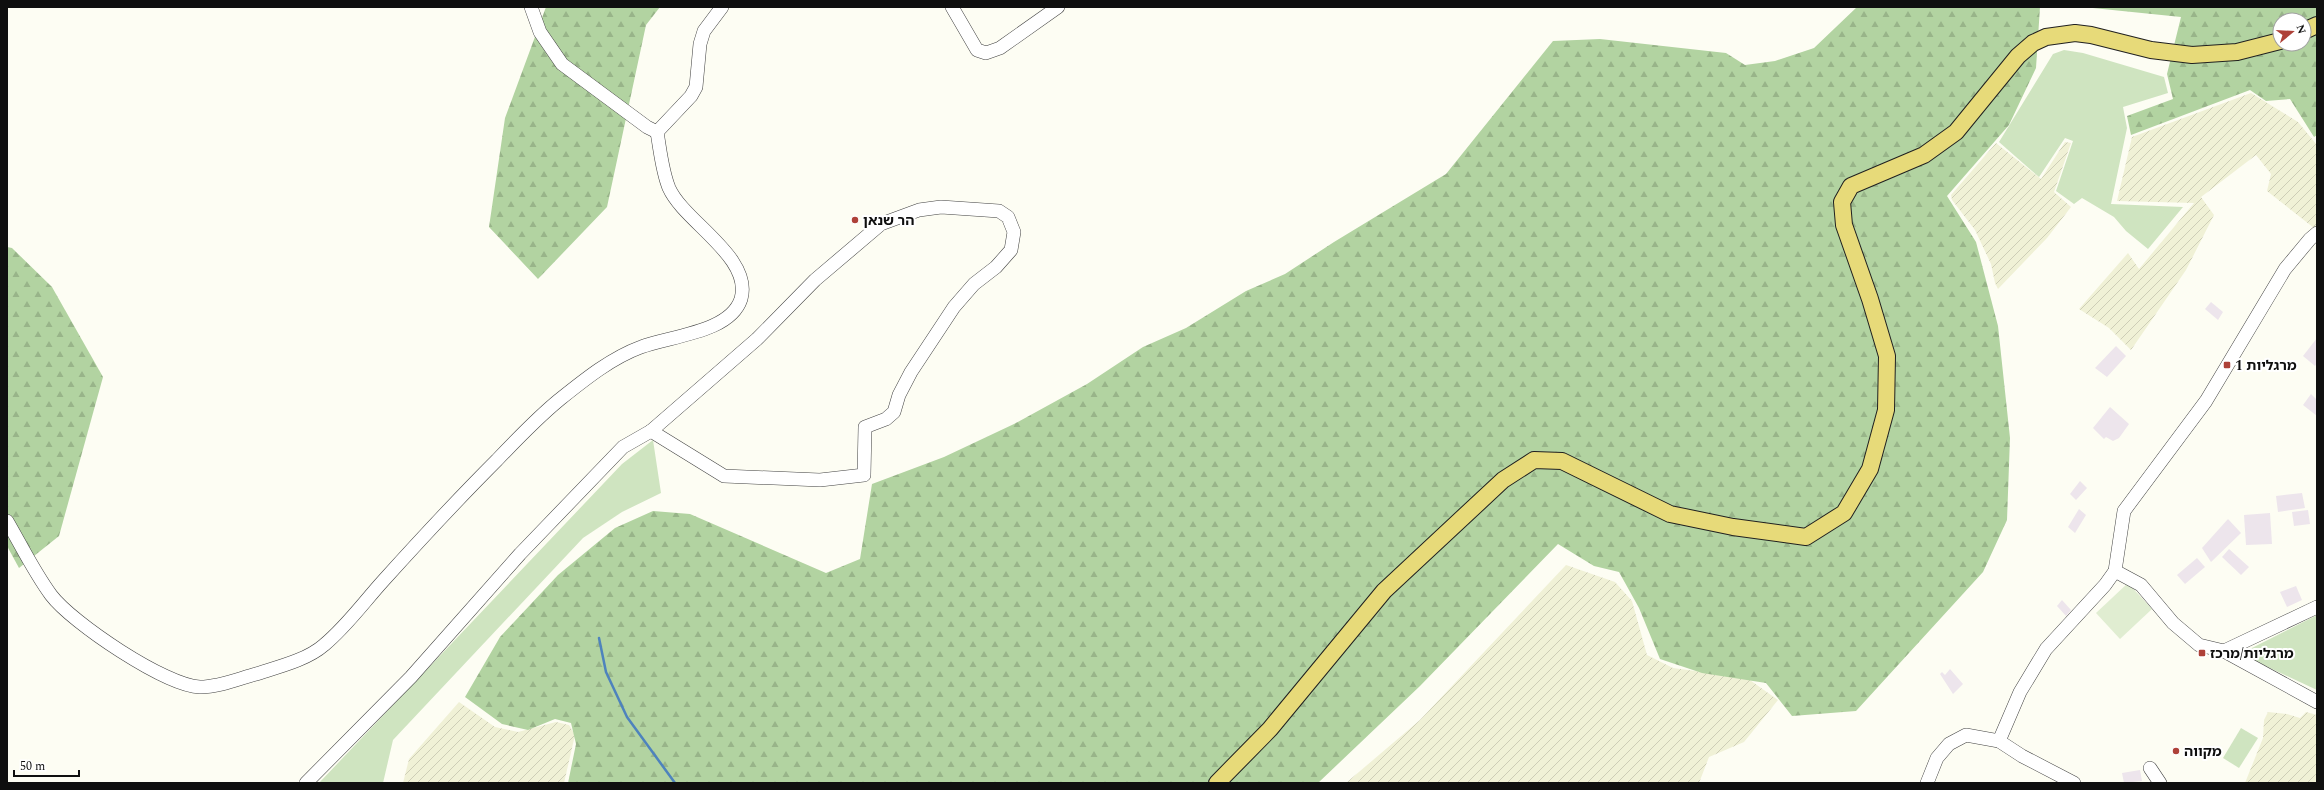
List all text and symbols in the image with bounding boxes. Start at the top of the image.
north arrow [2272,12,2312,52]
text: N [2292,22,2311,36]
place label: הר שנאן [863,210,914,231]
marker: הר שנאן [850,215,860,225]
place label: מרגליות 1 [2235,355,2297,376]
marker: מרגליות 1 [2222,360,2232,370]
place label: מרגליות/מרכז [2210,643,2294,664]
marker: מרגליות/מרכז [2197,648,2207,658]
place label: מקווה [2184,741,2222,762]
marker: מקווה [2171,746,2181,756]
scale bar [14,752,79,778]
text: 50 m [20,757,45,776]

